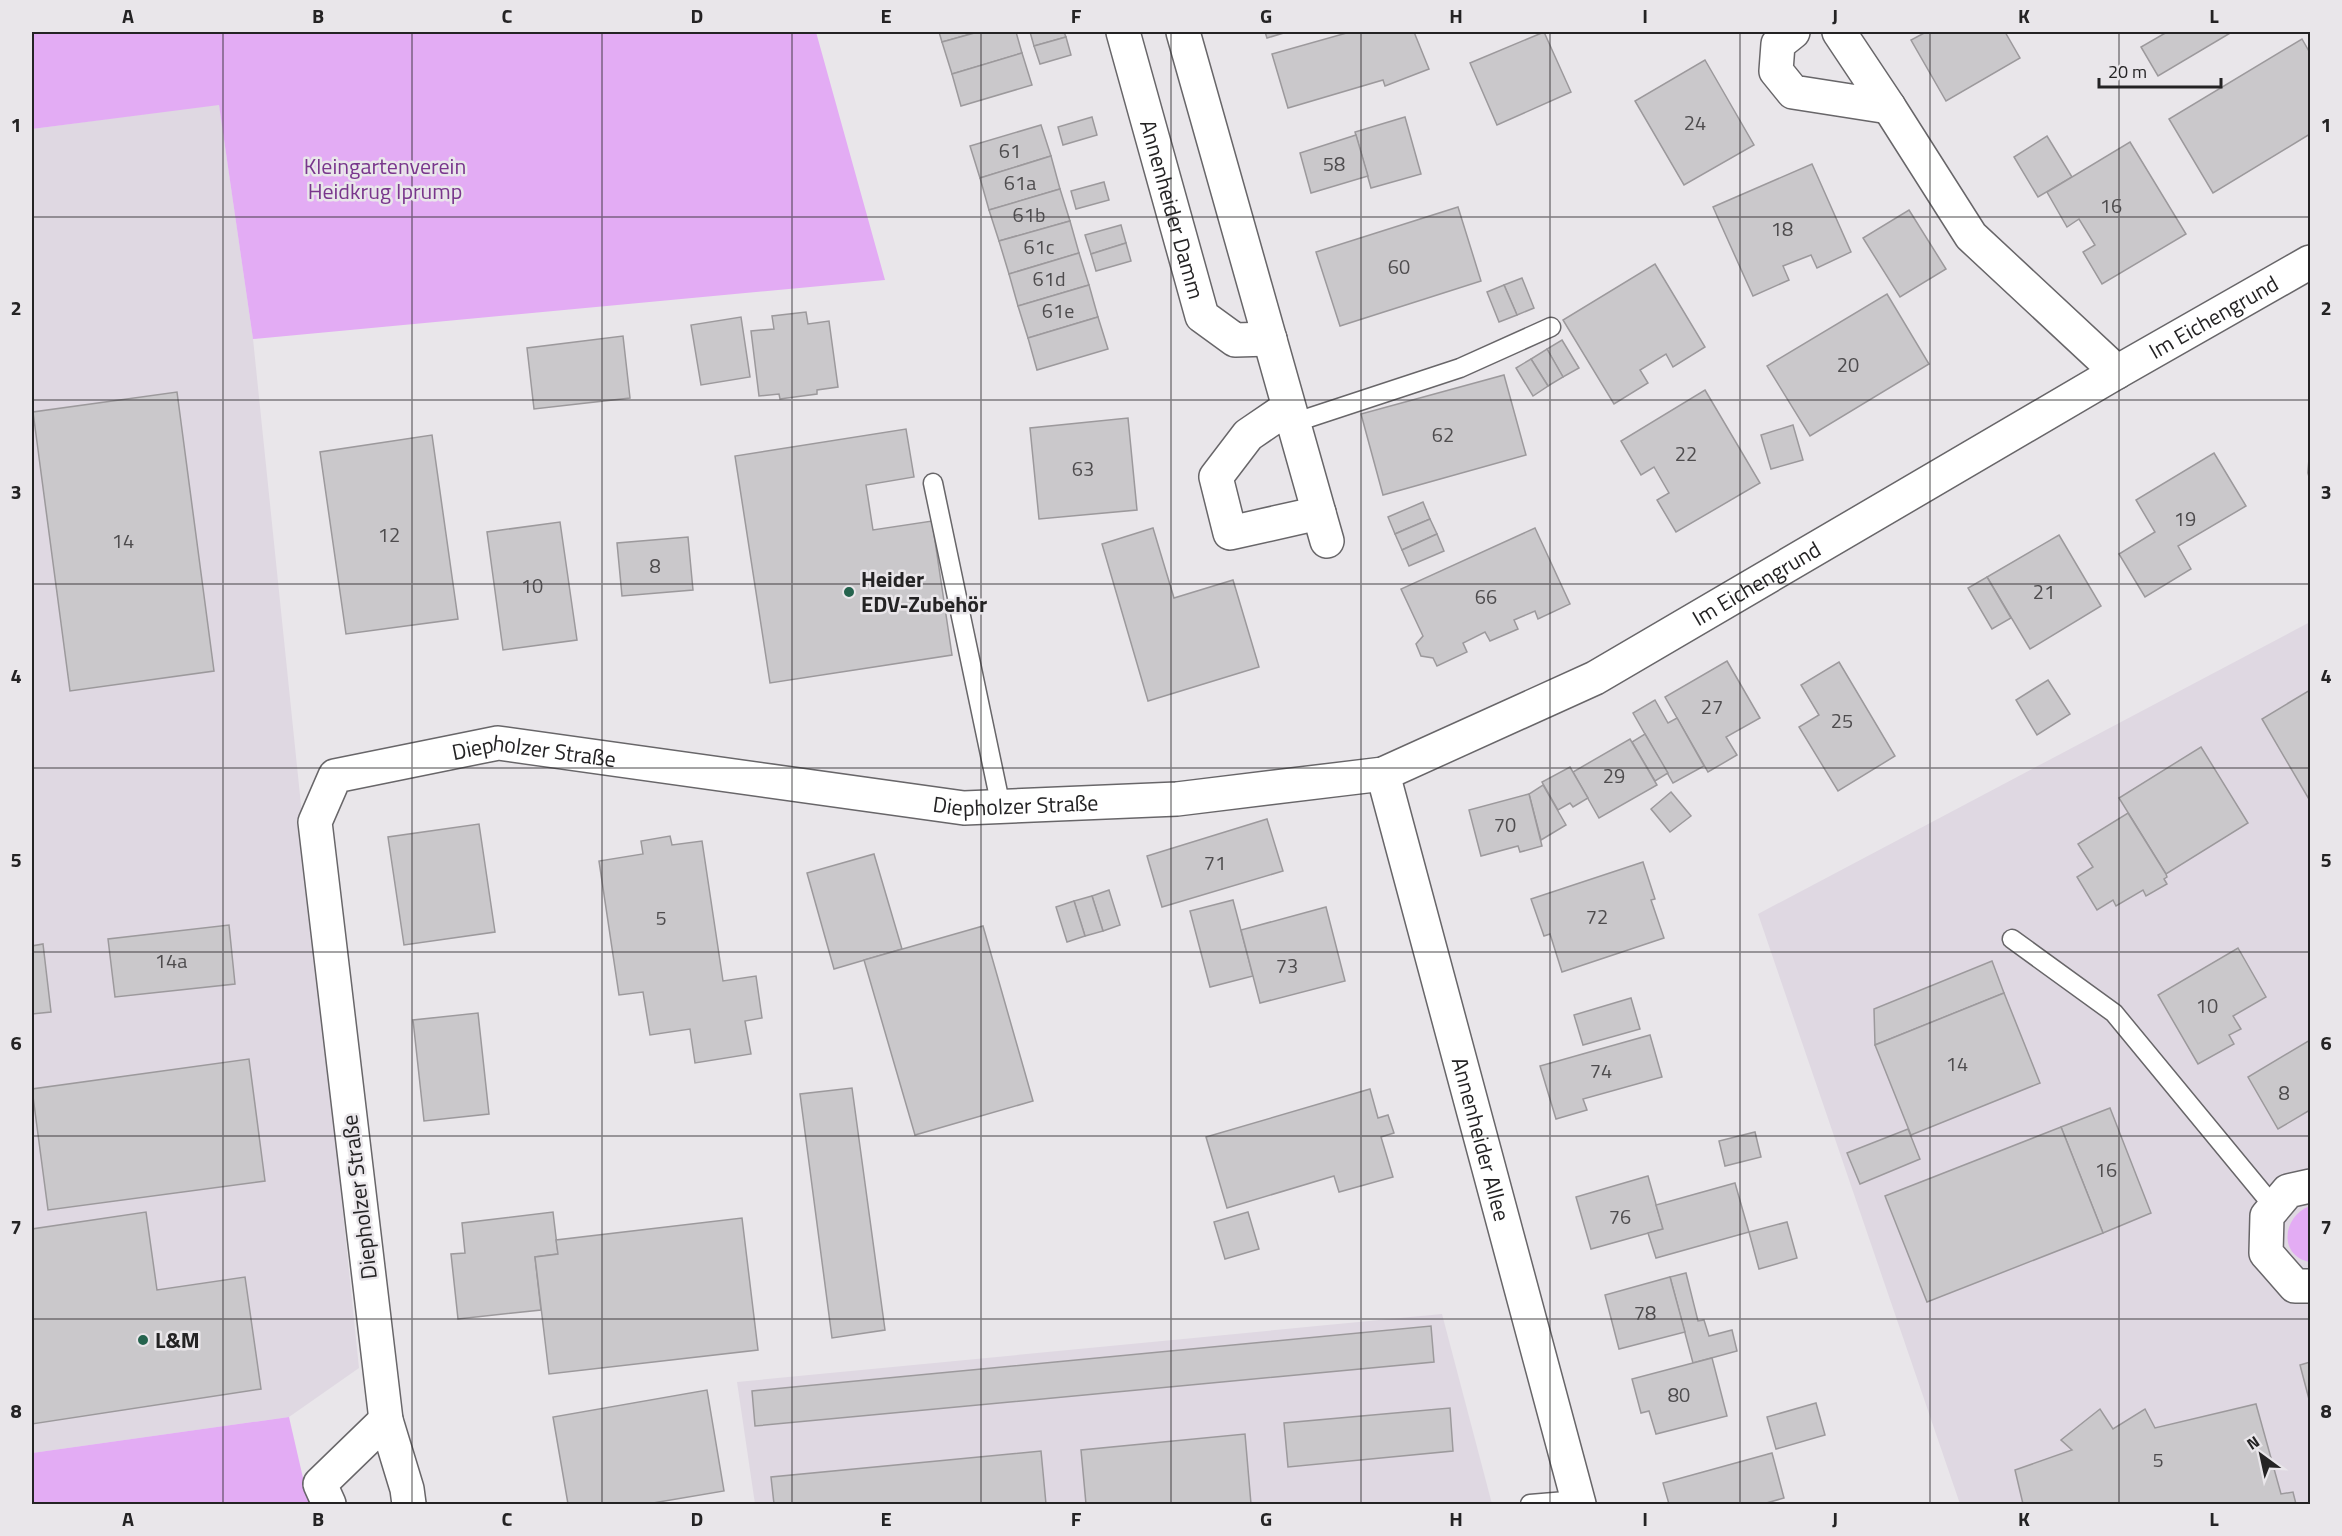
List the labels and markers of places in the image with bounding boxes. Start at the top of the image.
place label: Heider EDV-Zubehör [861,562,987,621]
marker: Heider EDV-Zubehör [842,585,856,599]
place label: L&M [155,1323,200,1357]
marker: L&M [136,1333,150,1347]

